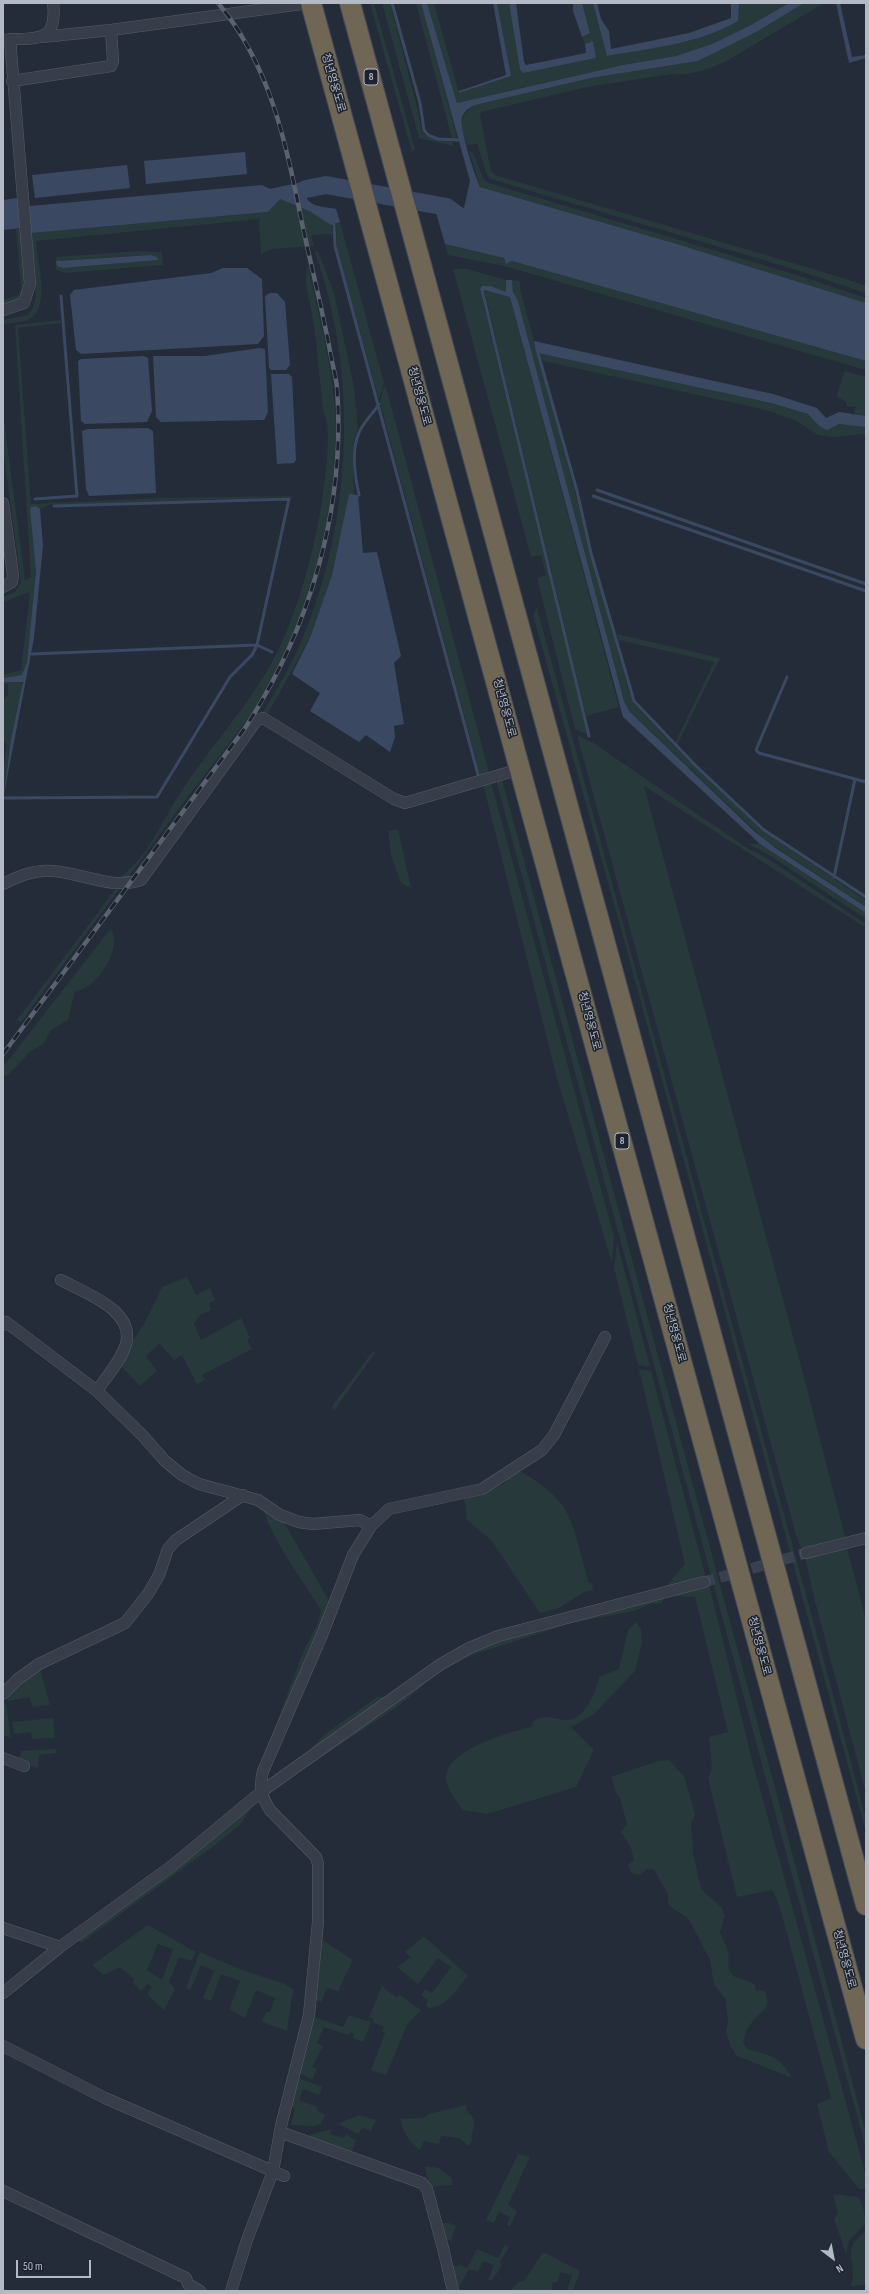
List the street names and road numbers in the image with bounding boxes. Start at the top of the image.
street label: 청년영웅도로 [318,52,348,114]
road number: 8 [364,69,378,85]
street label: 청년영웅도로 [405,365,433,427]
street label: 청년영웅도로 [490,677,518,739]
street label: 청년영웅도로 [575,990,603,1052]
road number: 8 [615,1133,629,1149]
street label: 청년영웅도로 [660,1302,688,1364]
street label: 청년영웅도로 [745,1615,773,1677]
street label: 청년영웅도로 [830,1928,858,1990]

